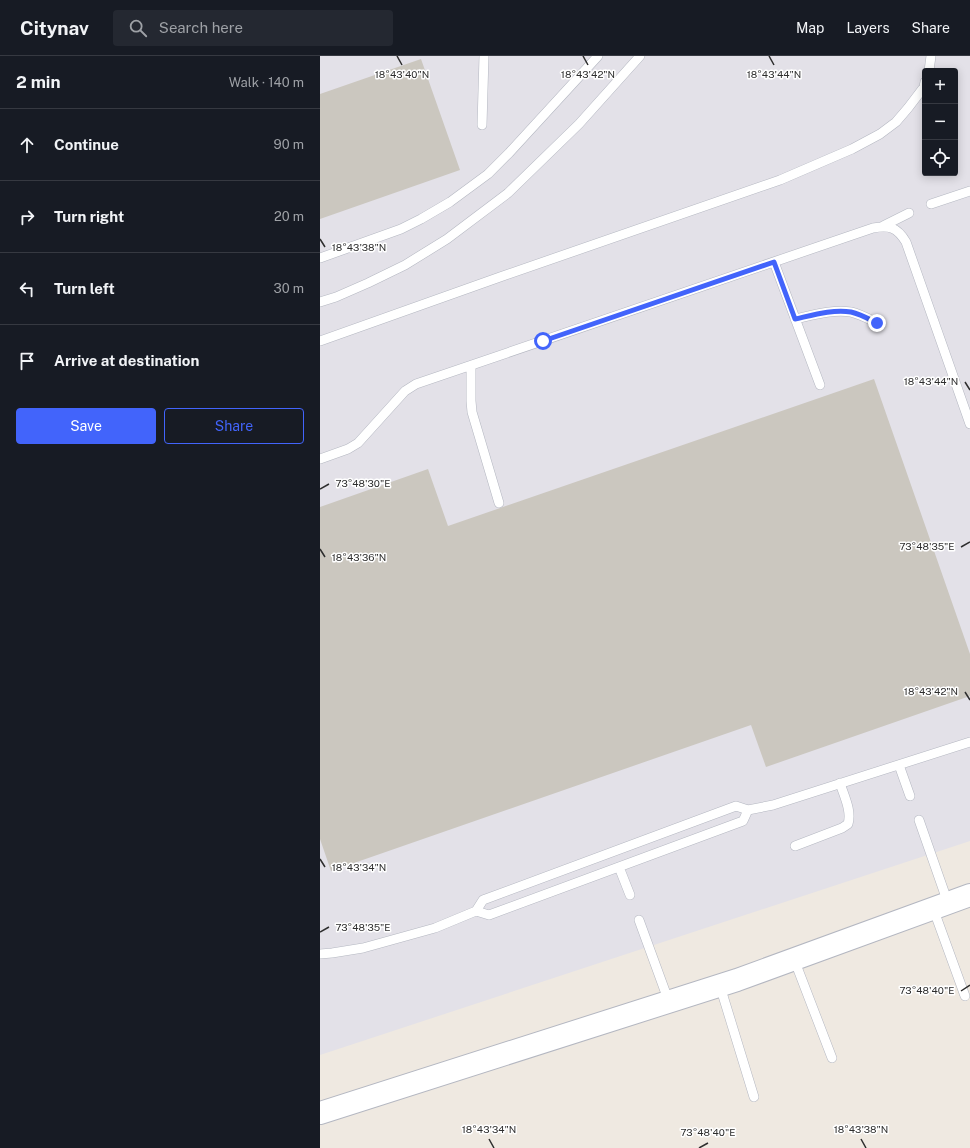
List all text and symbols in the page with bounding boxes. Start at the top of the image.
search box [113,10,393,46]
text: Citynav [20,17,89,39]
icon: search [127,17,149,39]
text: Search here [159,19,243,36]
text: Map [796,20,824,36]
text: Layers [846,20,890,36]
text: Share [912,20,950,36]
text: 18°43'40"N [375,68,429,80]
text: 18°43'42"N [561,68,615,80]
text: 18°43'44"N [747,68,801,80]
map controls [922,68,958,176]
button: + [922,68,958,104]
text: 2 min [16,72,61,92]
text: Walk · 140 m [229,75,304,90]
button: − [922,104,958,140]
icon: ahead [16,134,38,156]
text: Continue [54,136,119,153]
text: 90 m [274,137,304,152]
button: locate [922,140,958,176]
icon: right [16,206,38,228]
text: Turn right [54,208,124,225]
text: 20 m [274,209,304,224]
text: 18°43'38"N [332,241,386,253]
icon: left [16,278,38,300]
text: Turn left [54,280,115,297]
text: 30 m [274,281,304,296]
route end [868,314,886,332]
route start [534,332,552,350]
icon: arrive [16,350,38,372]
text: Arrive at destination [54,352,199,369]
text: 18°43'44"N [904,375,958,387]
button: Save [16,408,156,444]
button: Share [164,408,304,444]
text: 73°48'30"E [336,477,390,489]
text: 73°48'35"E [899,540,955,552]
text: 18°43'36"N [332,551,386,563]
text: 18°43'42"N [904,685,958,697]
text: 18°43'34"N [332,861,386,873]
text: 73°48'35"E [335,921,391,933]
text: 73°48'40"E [900,984,954,996]
text: 18°43'34"N [462,1123,516,1135]
text: 18°43'38"N [834,1123,888,1135]
text: 73°48'40"E [681,1126,735,1138]

